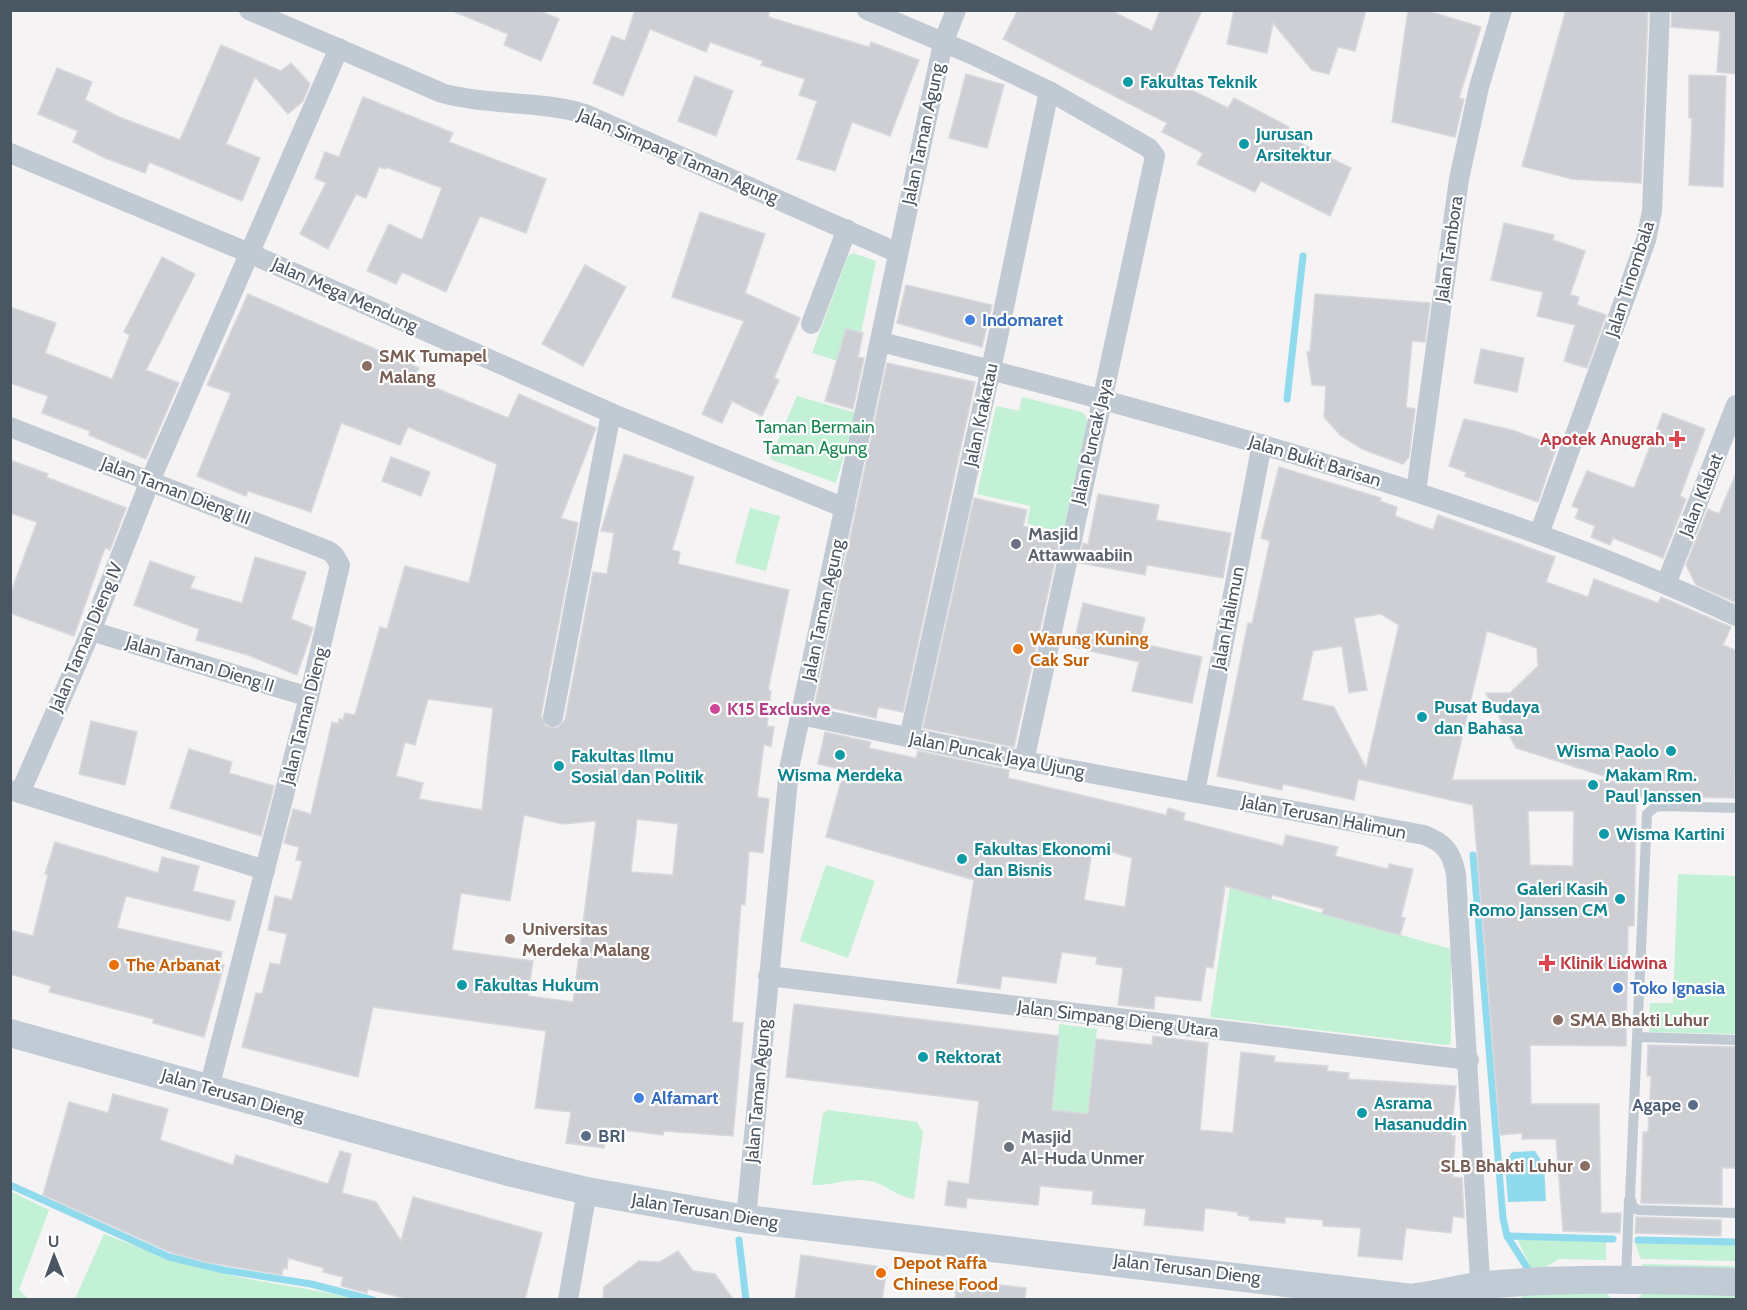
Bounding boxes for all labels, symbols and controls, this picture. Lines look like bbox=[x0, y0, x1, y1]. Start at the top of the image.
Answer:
street label: Jalan Taman Agung bbox=[897, 60, 949, 208]
place label: Fakultas Teknik bbox=[1140, 71, 1258, 93]
marker: Fakultas Teknik bbox=[1121, 75, 1135, 89]
street label: Jalan Simpang Taman Agung bbox=[573, 103, 783, 209]
place label: Jurusan Arsitektur bbox=[1255, 123, 1331, 166]
marker: Jurusan Arsitektur bbox=[1237, 137, 1251, 151]
street label: Jalan Tambora bbox=[1431, 194, 1467, 305]
street label: Jalan Tinombala bbox=[1601, 218, 1659, 341]
street label: Jalan Mega Mendung bbox=[268, 253, 422, 337]
place label: Indomaret bbox=[982, 309, 1063, 331]
marker: Indomaret bbox=[963, 313, 977, 327]
place label: SMK Tumapel Malang bbox=[379, 345, 487, 388]
marker: SMK Tumapel Malang bbox=[360, 359, 374, 373]
street label: Jalan Krakatau bbox=[959, 361, 1003, 470]
street label: Jalan Puncak Jaya bbox=[1067, 375, 1117, 507]
park label: Taman Bermain Taman Agung bbox=[755, 416, 875, 459]
place label: Apotek Anugrah bbox=[1540, 428, 1665, 450]
street label: Jalan Bukit Barisan bbox=[1245, 430, 1384, 492]
marker: Apotek Anugrah bbox=[1670, 432, 1684, 446]
street label: Jalan Klabat bbox=[1674, 450, 1728, 541]
street label: Jalan Taman Dieng III bbox=[97, 452, 254, 530]
place label: Masjid Attawwaabiin bbox=[1028, 523, 1133, 566]
street label: Jalan Taman Agung bbox=[797, 536, 849, 684]
marker: Masjid Attawwaabiin bbox=[1009, 537, 1023, 551]
street label: Jalan Taman Dieng IV bbox=[44, 559, 127, 716]
street label: Jalan Halimun bbox=[1207, 565, 1249, 672]
place label: Warung Kuning Cak Sur bbox=[1030, 628, 1148, 671]
street label: Jalan Taman Dieng II bbox=[122, 631, 277, 697]
marker: Warung Kuning Cak Sur bbox=[1011, 642, 1025, 656]
street label: Jalan Taman Dieng bbox=[276, 644, 332, 788]
place label: Pusat Budaya dan Bahasa bbox=[1434, 696, 1540, 739]
place label: K15 Exclusive bbox=[727, 698, 830, 720]
marker: K15 Exclusive bbox=[708, 702, 722, 716]
marker: Pusat Budaya dan Bahasa bbox=[1415, 710, 1429, 724]
street label: Jalan Puncak Jaya Ujung bbox=[907, 727, 1088, 783]
place label: Wisma Paolo bbox=[1557, 740, 1659, 762]
marker: Wisma Paolo bbox=[1664, 744, 1678, 758]
place label: Fakultas Ilmu Sosial dan Politik bbox=[571, 745, 704, 788]
marker: Wisma Merdeka bbox=[833, 748, 847, 762]
marker: Fakultas Ilmu Sosial dan Politik bbox=[552, 759, 566, 773]
place label: Wisma Merdeka bbox=[778, 764, 902, 786]
place label: Makam Rm. Paul Janssen bbox=[1605, 764, 1701, 807]
marker: Makam Rm. Paul Janssen bbox=[1586, 778, 1600, 792]
street label: Jalan Terusan Halimun bbox=[1239, 790, 1408, 844]
place label: Wisma Kartini bbox=[1616, 823, 1725, 845]
marker: Wisma Kartini bbox=[1597, 827, 1611, 841]
place label: Fakultas Ekonomi dan Bisnis bbox=[974, 838, 1111, 881]
marker: Fakultas Ekonomi dan Bisnis bbox=[955, 852, 969, 866]
place label: Galeri Kasih Romo Janssen CM bbox=[1469, 878, 1608, 921]
marker: Galeri Kasih Romo Janssen CM bbox=[1613, 892, 1627, 906]
place label: Universitas Merdeka Malang bbox=[522, 918, 650, 961]
marker: Universitas Merdeka Malang bbox=[503, 932, 517, 946]
place label: Klinik Lidwina bbox=[1560, 952, 1667, 974]
place label: The Arbanat bbox=[126, 954, 221, 976]
marker: Klinik Lidwina bbox=[1538, 954, 1556, 972]
marker: The Arbanat bbox=[107, 958, 121, 972]
place label: Fakultas Hukum bbox=[474, 974, 599, 996]
place label: Toko Ignasia bbox=[1630, 977, 1725, 999]
marker: Fakultas Hukum bbox=[455, 978, 469, 992]
marker: Toko Ignasia bbox=[1611, 981, 1625, 995]
street label: Jalan Simpang Dieng Utara bbox=[1015, 996, 1220, 1042]
place label: SMA Bhakti Luhur bbox=[1570, 1009, 1709, 1031]
marker: SMA Bhakti Luhur bbox=[1551, 1013, 1565, 1027]
street label: Jalan Taman Agung bbox=[741, 1017, 775, 1165]
place label: Rektorat bbox=[935, 1046, 1001, 1068]
marker: Rektorat bbox=[916, 1050, 930, 1064]
street label: Jalan Terusan Dieng bbox=[158, 1064, 308, 1126]
place label: Alfamart bbox=[651, 1087, 719, 1109]
marker: Alfamart bbox=[632, 1091, 646, 1105]
place label: Asrama Hasanuddin bbox=[1374, 1092, 1467, 1135]
place label: Agape bbox=[1632, 1094, 1681, 1116]
marker: Agape bbox=[1686, 1098, 1700, 1112]
marker: Asrama Hasanuddin bbox=[1355, 1106, 1369, 1120]
place label: BRI bbox=[598, 1125, 626, 1147]
place label: Masjid Al-Huda Unmer bbox=[1021, 1126, 1144, 1169]
marker: BRI bbox=[579, 1129, 593, 1143]
marker: Masjid Al-Huda Unmer bbox=[1002, 1140, 1016, 1154]
place label: SLB Bhakti Luhur bbox=[1440, 1155, 1573, 1177]
marker: SLB Bhakti Luhur bbox=[1578, 1159, 1592, 1173]
street label: Jalan Terusan Dieng bbox=[629, 1188, 781, 1234]
north arrow bbox=[24, 1226, 84, 1286]
text: U bbox=[48, 1232, 60, 1251]
street label: Jalan Terusan Dieng bbox=[1111, 1249, 1263, 1289]
place label: Depot Raffa Chinese Food bbox=[893, 1252, 998, 1295]
marker: Depot Raffa Chinese Food bbox=[874, 1266, 888, 1280]

